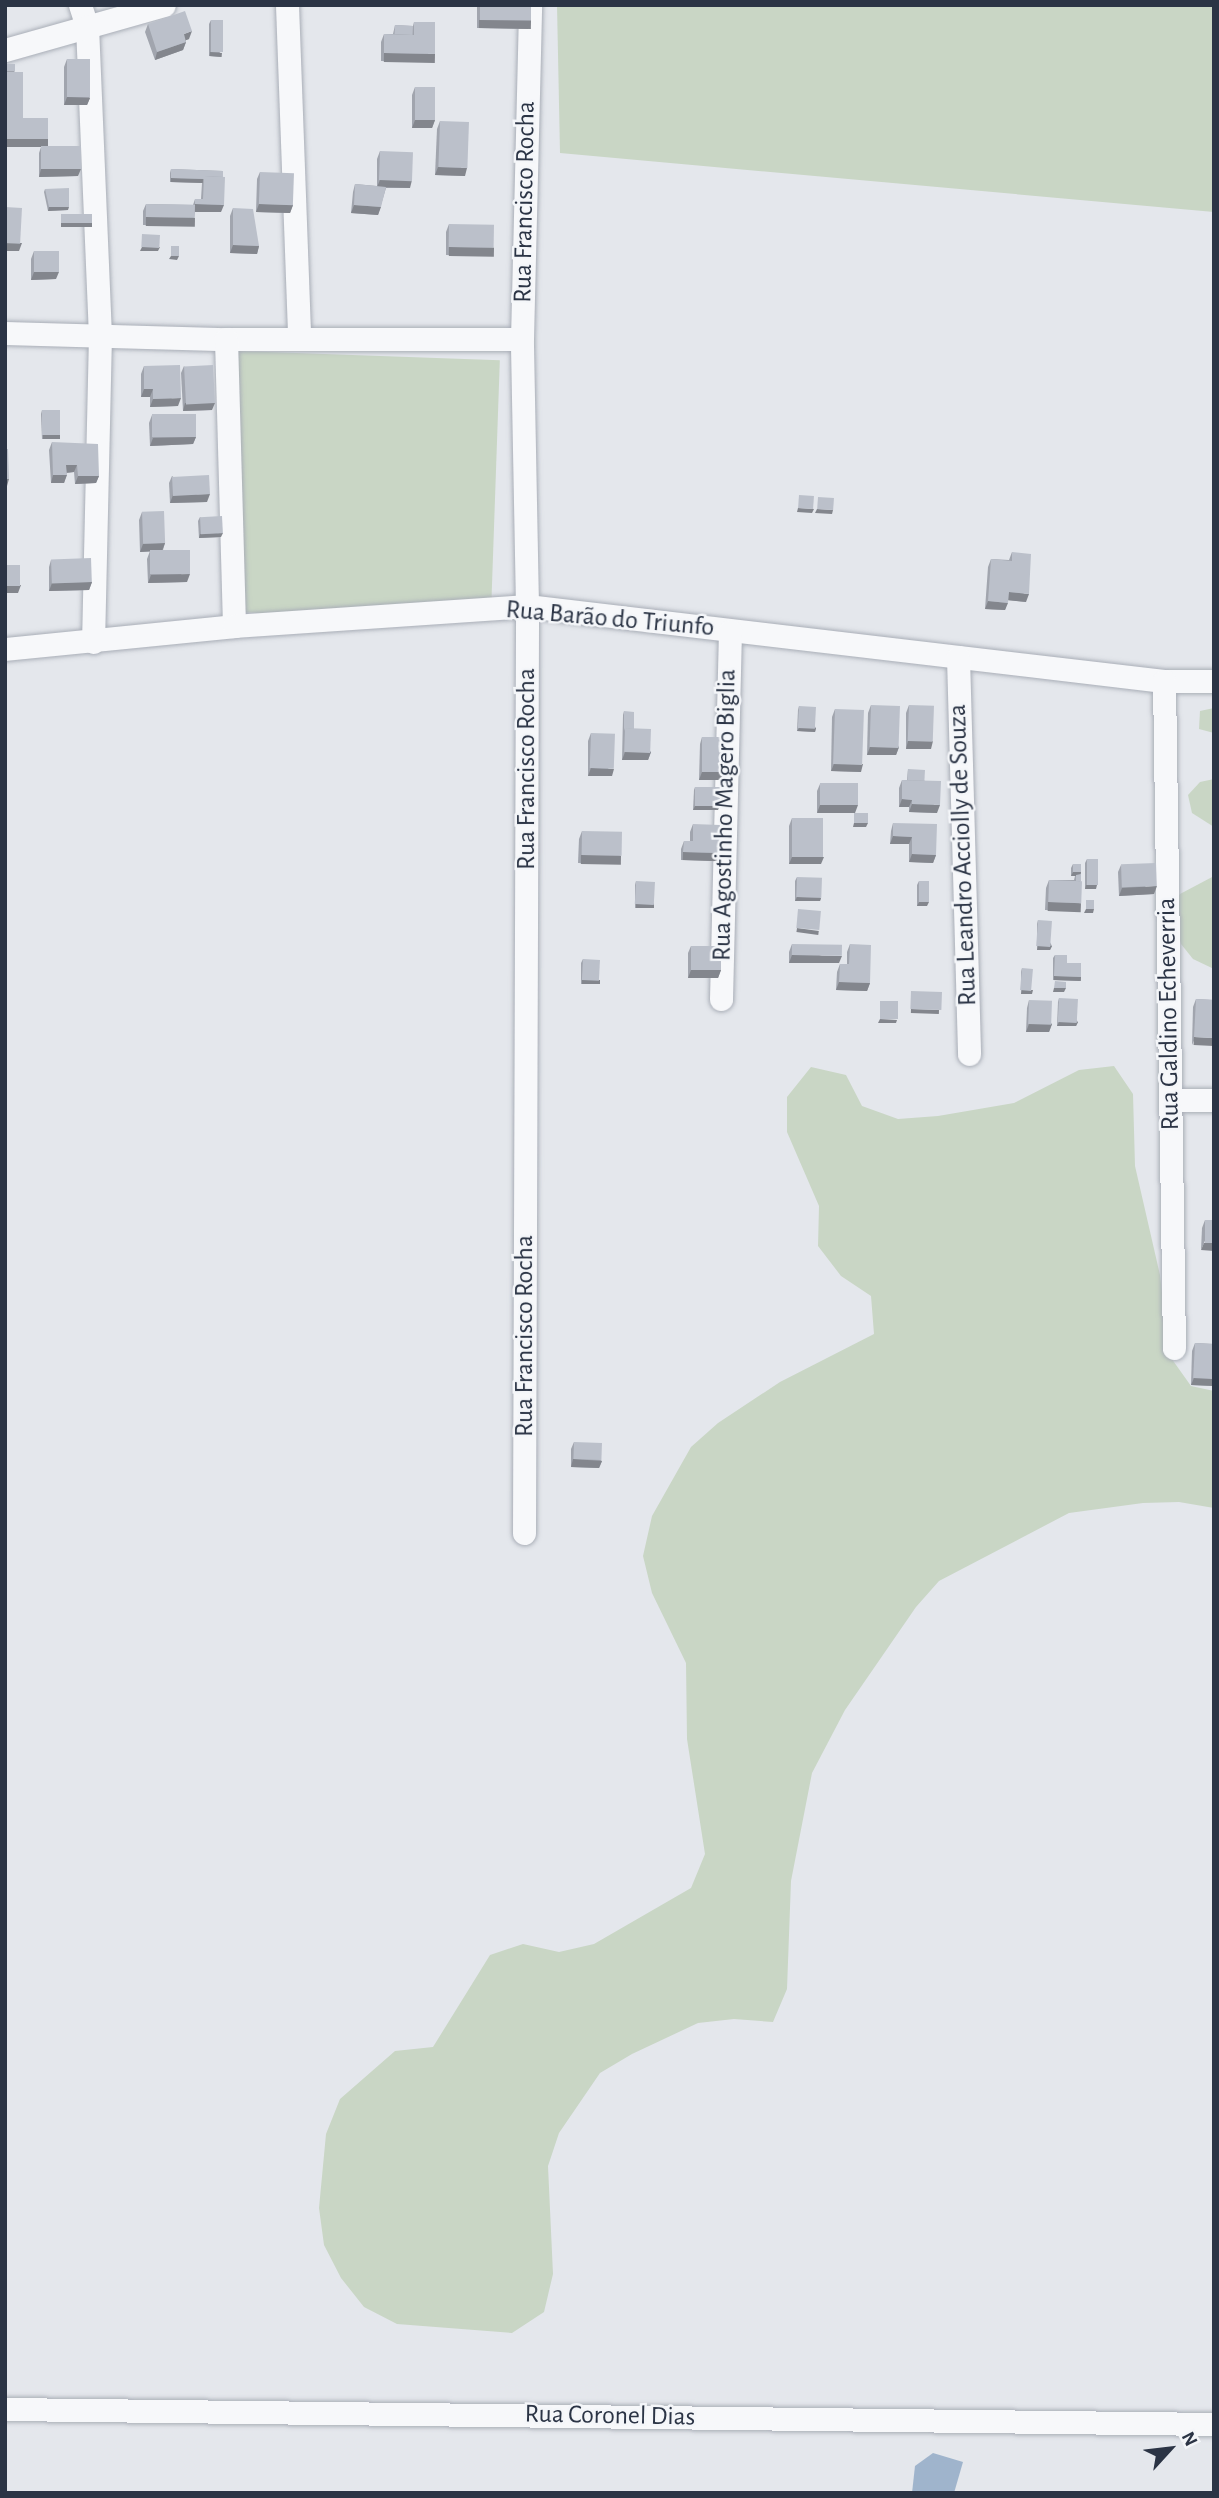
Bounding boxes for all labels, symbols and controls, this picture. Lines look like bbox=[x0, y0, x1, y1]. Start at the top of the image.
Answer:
street label: Rua Francisco Rocha bbox=[508, 101, 542, 303]
street label: Rua Barão do Triunfo bbox=[505, 594, 715, 644]
street label: Rua Francisco Rocha bbox=[511, 668, 543, 870]
street label: Rua Agostinho Magero Biglia bbox=[707, 669, 743, 961]
street label: Rua Leandro Acciolly de Souza bbox=[942, 704, 984, 1006]
street label: Rua Galdino Echeverria bbox=[1151, 897, 1187, 1131]
street label: Rua Francisco Rocha bbox=[509, 1235, 541, 1437]
street label: Rua Coronel Dias bbox=[524, 2399, 696, 2433]
north arrow bbox=[1135, 2414, 1205, 2484]
text: N bbox=[1178, 2429, 1201, 2449]

